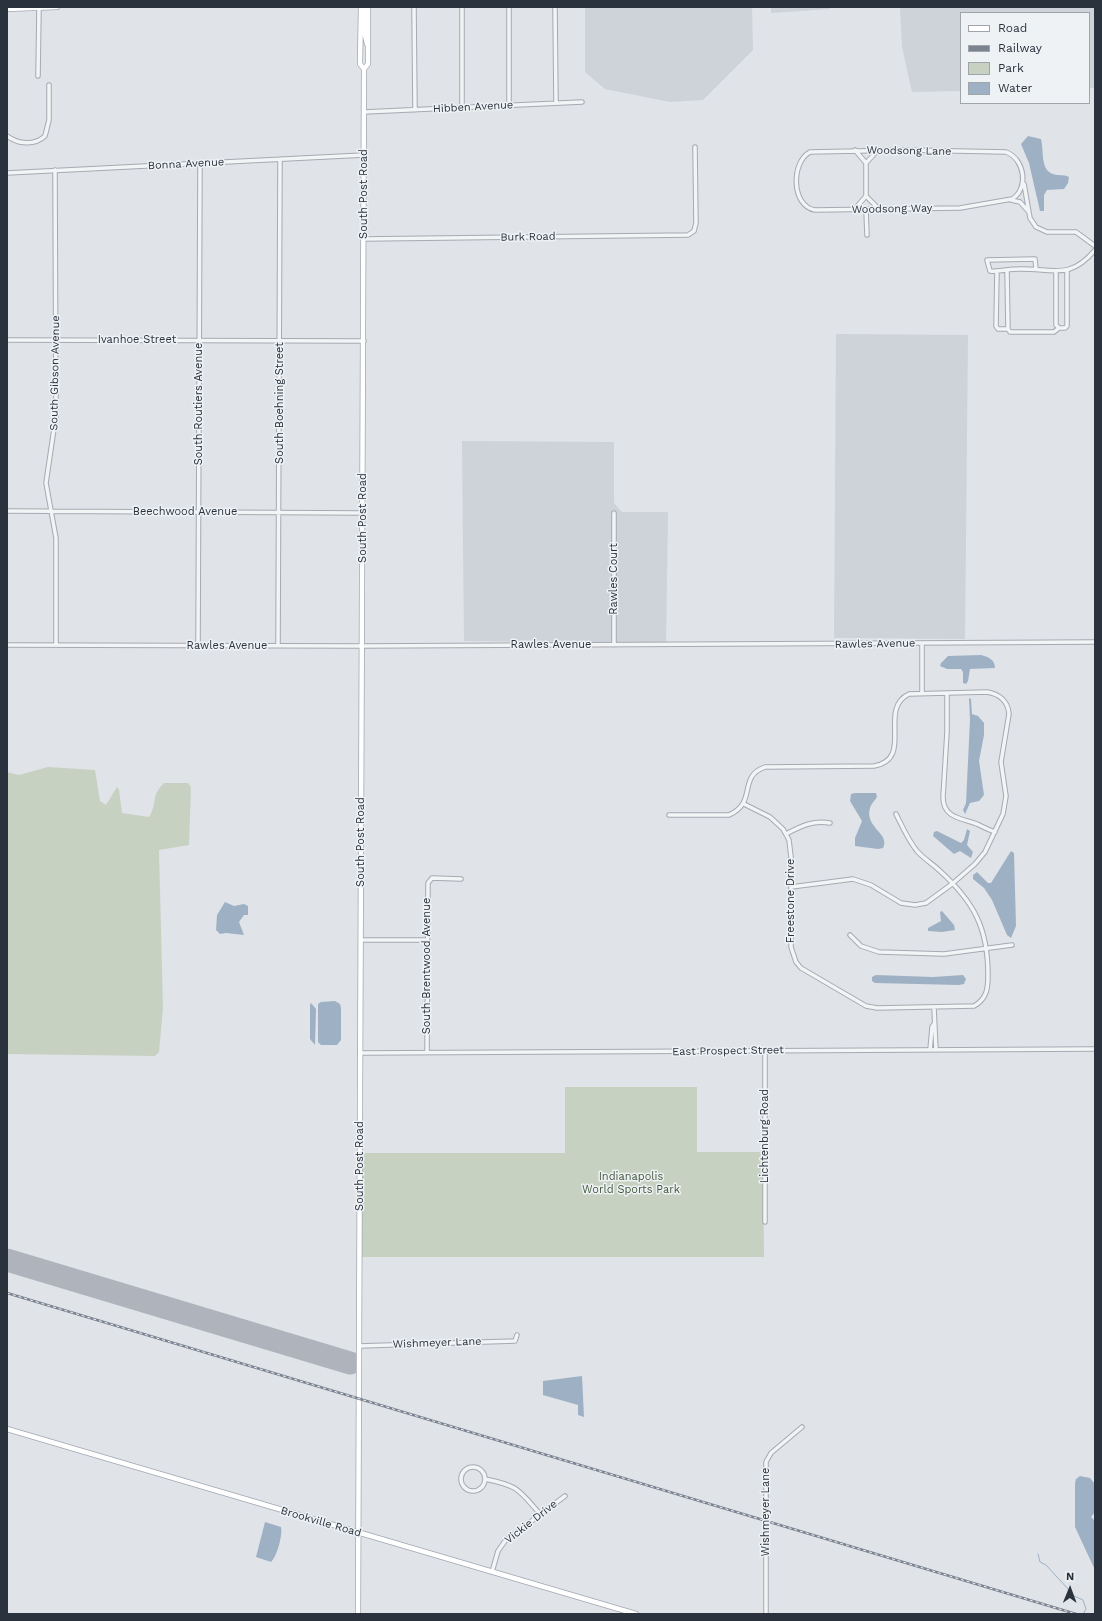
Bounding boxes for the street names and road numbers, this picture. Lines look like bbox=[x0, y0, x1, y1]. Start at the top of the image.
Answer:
street label: Hibben Avenue bbox=[432, 98, 514, 116]
street label: Woodsong Lane bbox=[866, 144, 952, 158]
street label: South Post Road bbox=[357, 149, 371, 239]
street label: Bonna Avenue bbox=[148, 155, 224, 173]
street label: Woodsong Way bbox=[851, 202, 933, 216]
street label: Burk Road bbox=[500, 230, 556, 244]
street label: South Gibson Avenue bbox=[47, 315, 63, 431]
street label: Ivanhoe Street bbox=[98, 333, 176, 347]
street label: South Boehning Street bbox=[273, 342, 287, 464]
street label: South Routiers Avenue bbox=[192, 343, 206, 465]
street label: South Post Road bbox=[356, 473, 370, 563]
street label: Beechwood Avenue bbox=[133, 505, 237, 519]
street label: Rawles Court bbox=[607, 543, 621, 615]
street label: Rawles Avenue bbox=[834, 637, 916, 651]
street label: Rawles Avenue bbox=[511, 638, 591, 652]
street label: Rawles Avenue bbox=[187, 639, 267, 653]
street label: South Post Road bbox=[354, 797, 368, 887]
street label: Freestone Drive bbox=[784, 859, 798, 943]
street label: South Brentwood Avenue bbox=[420, 898, 434, 1034]
street label: East Prospect Street bbox=[672, 1043, 784, 1059]
street label: Lichtenburg Road bbox=[758, 1089, 772, 1183]
street label: South Post Road bbox=[353, 1121, 367, 1211]
street label: Wishmeyer Lane bbox=[392, 1335, 482, 1351]
street label: Wishmeyer Lane bbox=[759, 1468, 773, 1556]
street label: Vickie Drive bbox=[502, 1497, 560, 1547]
street label: Brookville Road bbox=[279, 1504, 363, 1540]

